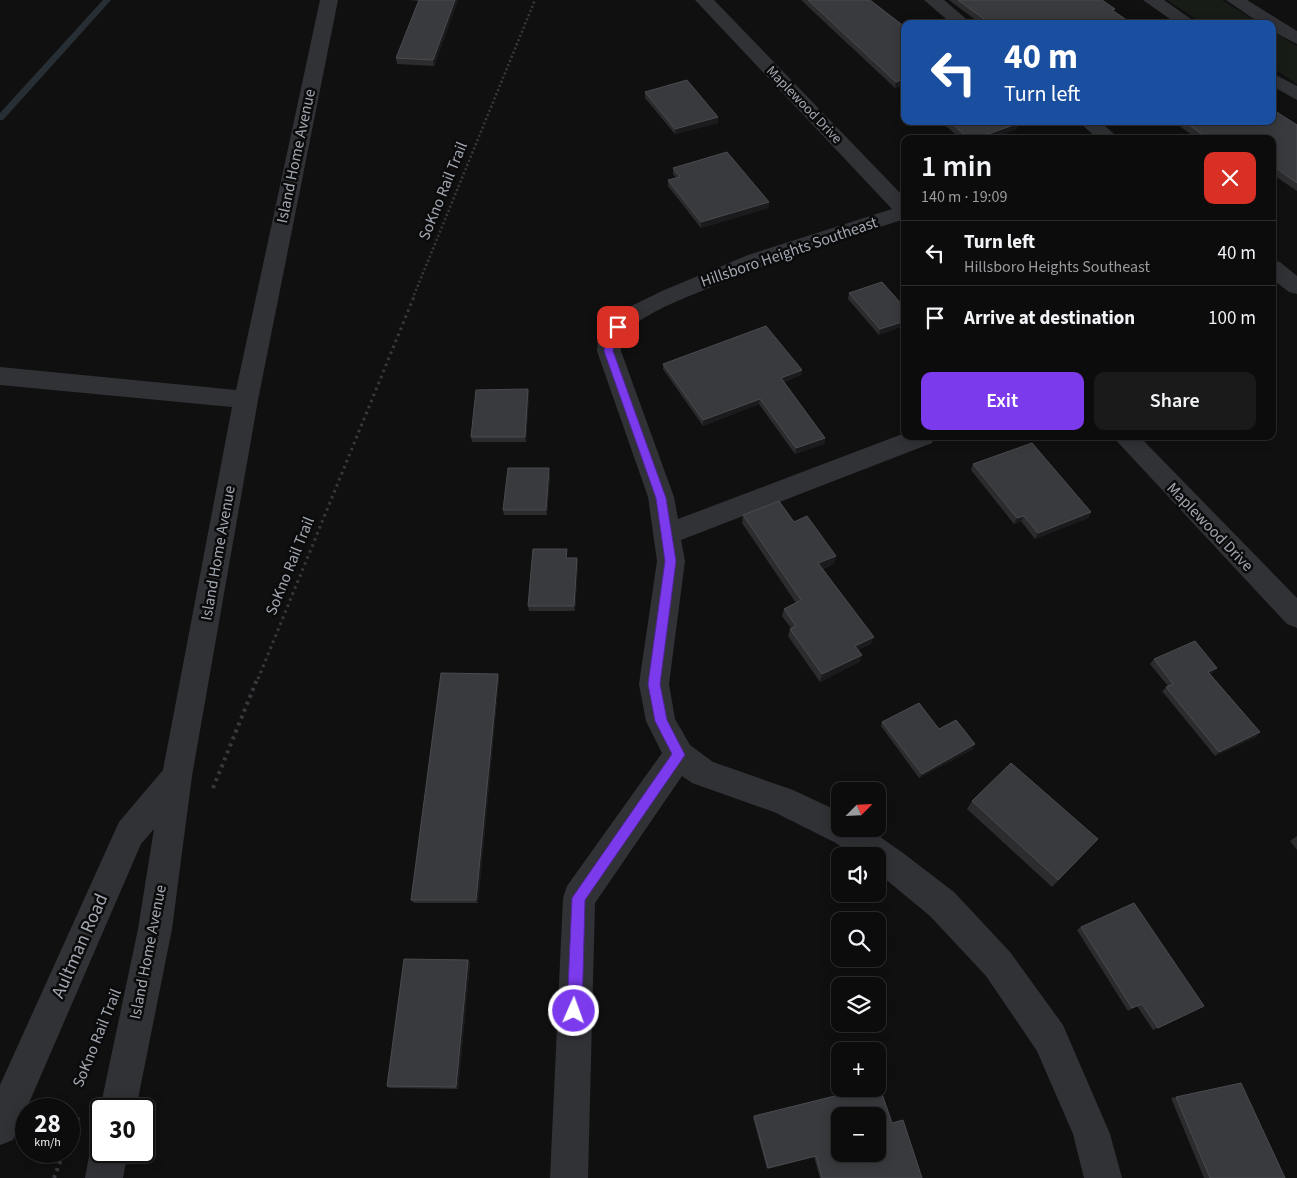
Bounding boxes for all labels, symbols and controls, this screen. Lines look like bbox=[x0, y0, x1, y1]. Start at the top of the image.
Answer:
text: 40 m bbox=[1004, 32, 1078, 82]
icon: left bbox=[921, 40, 986, 105]
street label: Maplewood Drive bbox=[761, 61, 847, 149]
text: Turn left bbox=[1004, 78, 1080, 110]
street label: Island Home Avenue bbox=[271, 87, 321, 225]
street label: SoKno Rail Trail bbox=[413, 138, 473, 244]
text: 1 min bbox=[921, 145, 992, 188]
button: close bbox=[1204, 152, 1256, 204]
text: 140 m · 19:09 bbox=[921, 186, 1008, 208]
street label: Hillsboro Heights Southeast bbox=[698, 211, 881, 293]
text: Turn left bbox=[964, 229, 1035, 256]
icon: left bbox=[921, 239, 949, 267]
text: 40 m bbox=[1218, 240, 1256, 267]
text: Hillsboro Heights Southeast bbox=[964, 256, 1150, 278]
icon: arrive bbox=[921, 304, 949, 332]
text: Arrive at destination bbox=[964, 305, 1135, 332]
text: 100 m bbox=[1208, 305, 1256, 332]
pin bbox=[597, 306, 639, 348]
icon: arrive bbox=[604, 313, 632, 341]
button: Exit bbox=[921, 372, 1084, 430]
button: Share bbox=[1094, 372, 1256, 430]
street label: Maplewood Drive bbox=[1162, 478, 1258, 576]
street label: Island Home Avenue bbox=[195, 484, 241, 622]
street label: SoKno Rail Trail bbox=[260, 513, 320, 619]
north arrow bbox=[831, 782, 886, 838]
map controls bbox=[831, 782, 886, 1162]
button: sound bbox=[831, 847, 886, 902]
street label: Island Home Avenue bbox=[124, 883, 172, 1021]
street label: Aultman Road bbox=[45, 889, 115, 1003]
button: search bbox=[831, 912, 886, 967]
button: layers bbox=[831, 977, 886, 1032]
position arrow bbox=[547, 984, 599, 1036]
street label: SoKno Rail Trail bbox=[67, 985, 127, 1091]
button: + bbox=[831, 1042, 886, 1097]
speed limit sign: 30 bbox=[90, 1098, 155, 1163]
text: 28 bbox=[34, 1106, 61, 1142]
button: − bbox=[831, 1107, 886, 1162]
text: km/h bbox=[34, 1134, 61, 1151]

